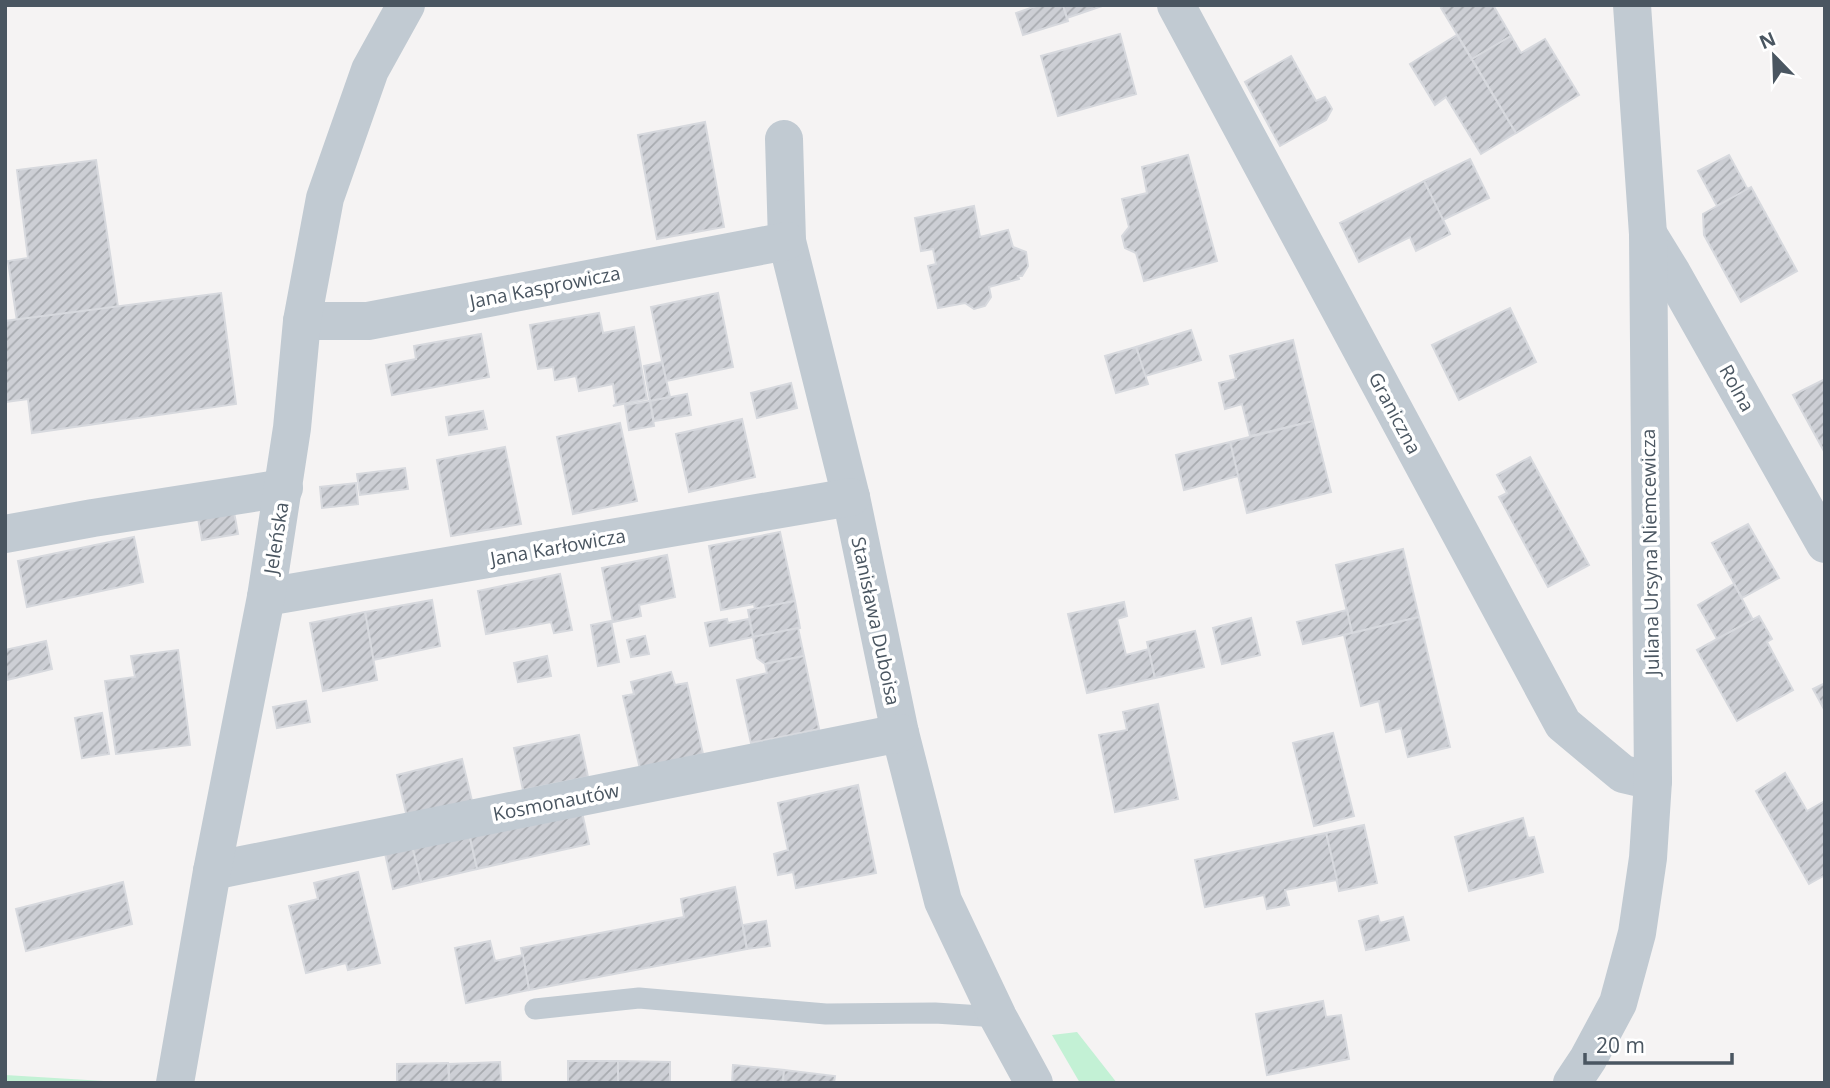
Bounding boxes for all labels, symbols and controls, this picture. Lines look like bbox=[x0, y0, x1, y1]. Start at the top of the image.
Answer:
north arrow bbox=[1739, 21, 1809, 91]
text: N bbox=[1755, 25, 1780, 55]
street label: Jana Kasprowicza bbox=[465, 260, 623, 315]
street label: Rolna bbox=[1713, 360, 1761, 416]
street label: Graniczna bbox=[1363, 368, 1427, 458]
street label: Juliana Ursyna Niemcewicza bbox=[1635, 428, 1665, 678]
street label: Jeleńska bbox=[257, 500, 295, 578]
street label: Jana Karłowicza bbox=[486, 522, 628, 572]
street label: Stanisława Duboisa bbox=[845, 534, 907, 708]
street label: Kosmonautów bbox=[491, 777, 622, 827]
scale bar bbox=[1585, 1021, 1732, 1066]
text: 20 m bbox=[1596, 1031, 1645, 1059]

